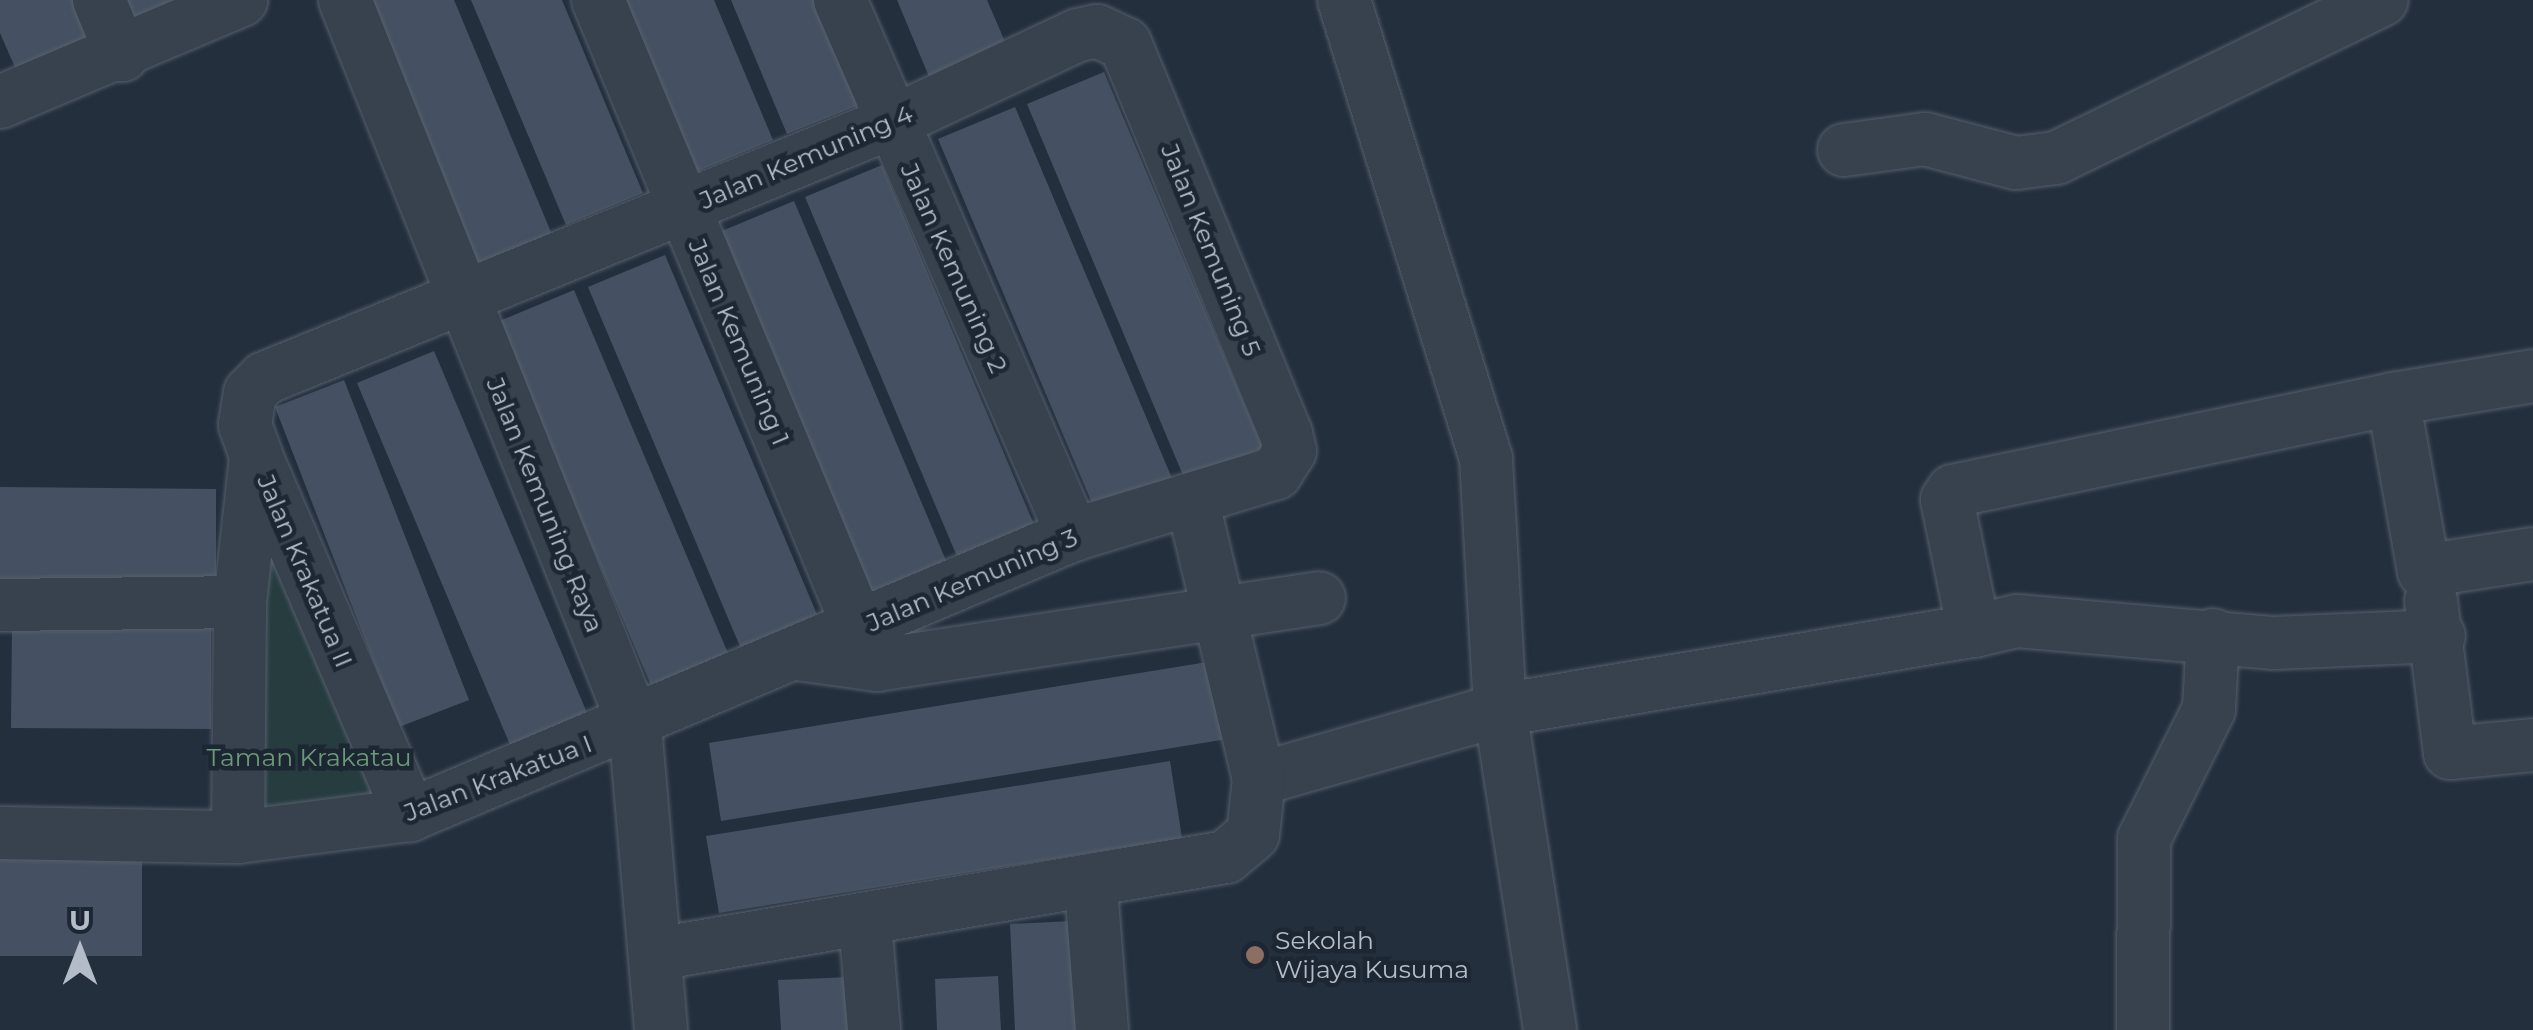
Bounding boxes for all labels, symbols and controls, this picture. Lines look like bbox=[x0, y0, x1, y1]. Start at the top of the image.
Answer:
street label: Jalan Kemuning 4 bbox=[695, 99, 917, 215]
street label: Jalan Kemuning 5 bbox=[1155, 140, 1267, 360]
street label: Jalan Kemuning 2 bbox=[894, 159, 1014, 377]
street label: Jalan Kemuning 1 bbox=[682, 234, 796, 450]
street label: Jalan Kemuning Raya bbox=[480, 373, 610, 637]
street label: Jalan Krakatua II bbox=[251, 470, 359, 672]
street label: Jalan Kemuning 3 bbox=[862, 522, 1082, 638]
street label: Jalan Krakatua I bbox=[400, 728, 596, 828]
park label: Taman Krakatau bbox=[206, 742, 412, 772]
north arrow bbox=[30, 900, 130, 1000]
text: U bbox=[69, 903, 91, 937]
place label: Sekolah Wijaya Kusuma bbox=[1275, 926, 1469, 985]
marker: Sekolah Wijaya Kusuma bbox=[1244, 944, 1266, 966]

